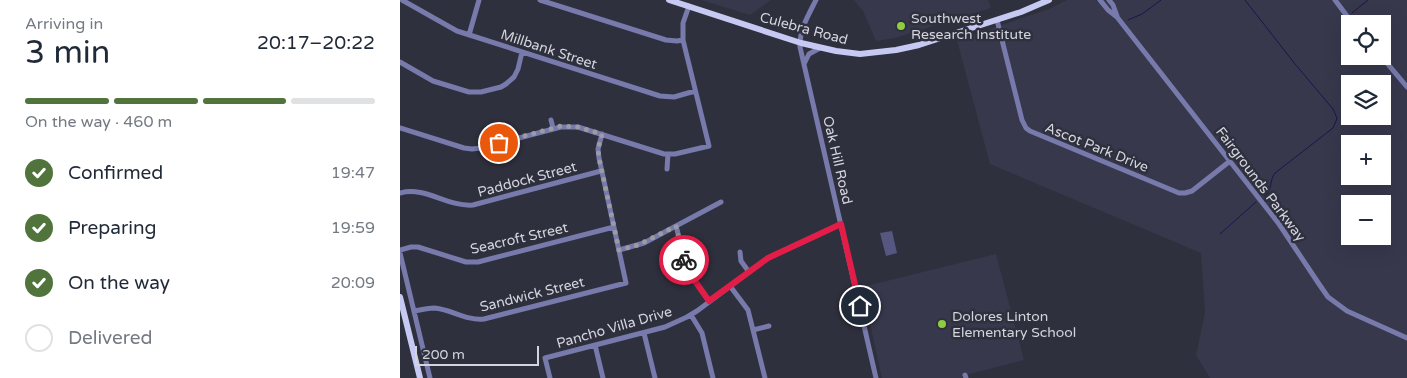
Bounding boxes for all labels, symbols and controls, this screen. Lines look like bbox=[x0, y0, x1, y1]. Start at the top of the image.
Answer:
street label: Culebra Road bbox=[758, 9, 850, 48]
place label: Southwest Research Institute bbox=[911, 10, 1031, 43]
text: Arriving in bbox=[25, 14, 103, 34]
map controls bbox=[1341, 15, 1391, 245]
button: locate bbox=[1341, 15, 1391, 65]
marker: Southwest Research Institute bbox=[895, 20, 907, 32]
street label: Millbank Street bbox=[498, 26, 600, 73]
text: 20:17–20:22 bbox=[257, 32, 375, 54]
text: 3 min bbox=[25, 34, 110, 72]
button: layers bbox=[1341, 75, 1391, 125]
text: On the way · 460 m bbox=[25, 112, 172, 132]
street label: Oak Hill Road bbox=[819, 114, 856, 206]
street label: Ascot Park Drive bbox=[1043, 119, 1151, 176]
pin bbox=[478, 122, 520, 164]
street label: Fairgrounds Parkway bbox=[1212, 124, 1309, 245]
icon: bag bbox=[485, 129, 513, 157]
button: + bbox=[1341, 135, 1391, 185]
street label: Paddock Street bbox=[476, 158, 579, 201]
icon: check bbox=[25, 159, 53, 187]
text: Confirmed bbox=[68, 162, 163, 184]
text: 19:47 bbox=[331, 163, 375, 183]
button: − bbox=[1341, 195, 1391, 245]
icon: check bbox=[25, 214, 53, 242]
text: Preparing bbox=[68, 217, 157, 239]
text: 19:59 bbox=[331, 218, 375, 238]
street label: Seacroft Street bbox=[469, 219, 570, 258]
courier bbox=[659, 235, 709, 285]
icon: bike bbox=[670, 246, 698, 274]
icon: check bbox=[25, 269, 53, 297]
text: On the way bbox=[68, 272, 170, 294]
text: 20:09 bbox=[331, 273, 375, 293]
street label: Sandwick Street bbox=[478, 273, 587, 316]
pin bbox=[839, 285, 881, 327]
icon: home bbox=[846, 292, 874, 320]
street label: Pancho Villa Drive bbox=[554, 303, 674, 352]
place label: Dolores Linton Elementary School bbox=[952, 308, 1076, 341]
marker: Dolores Linton Elementary School bbox=[936, 318, 948, 330]
text: Delivered bbox=[68, 327, 153, 349]
scale bar bbox=[415, 343, 539, 366]
text: 200 m bbox=[422, 346, 465, 363]

